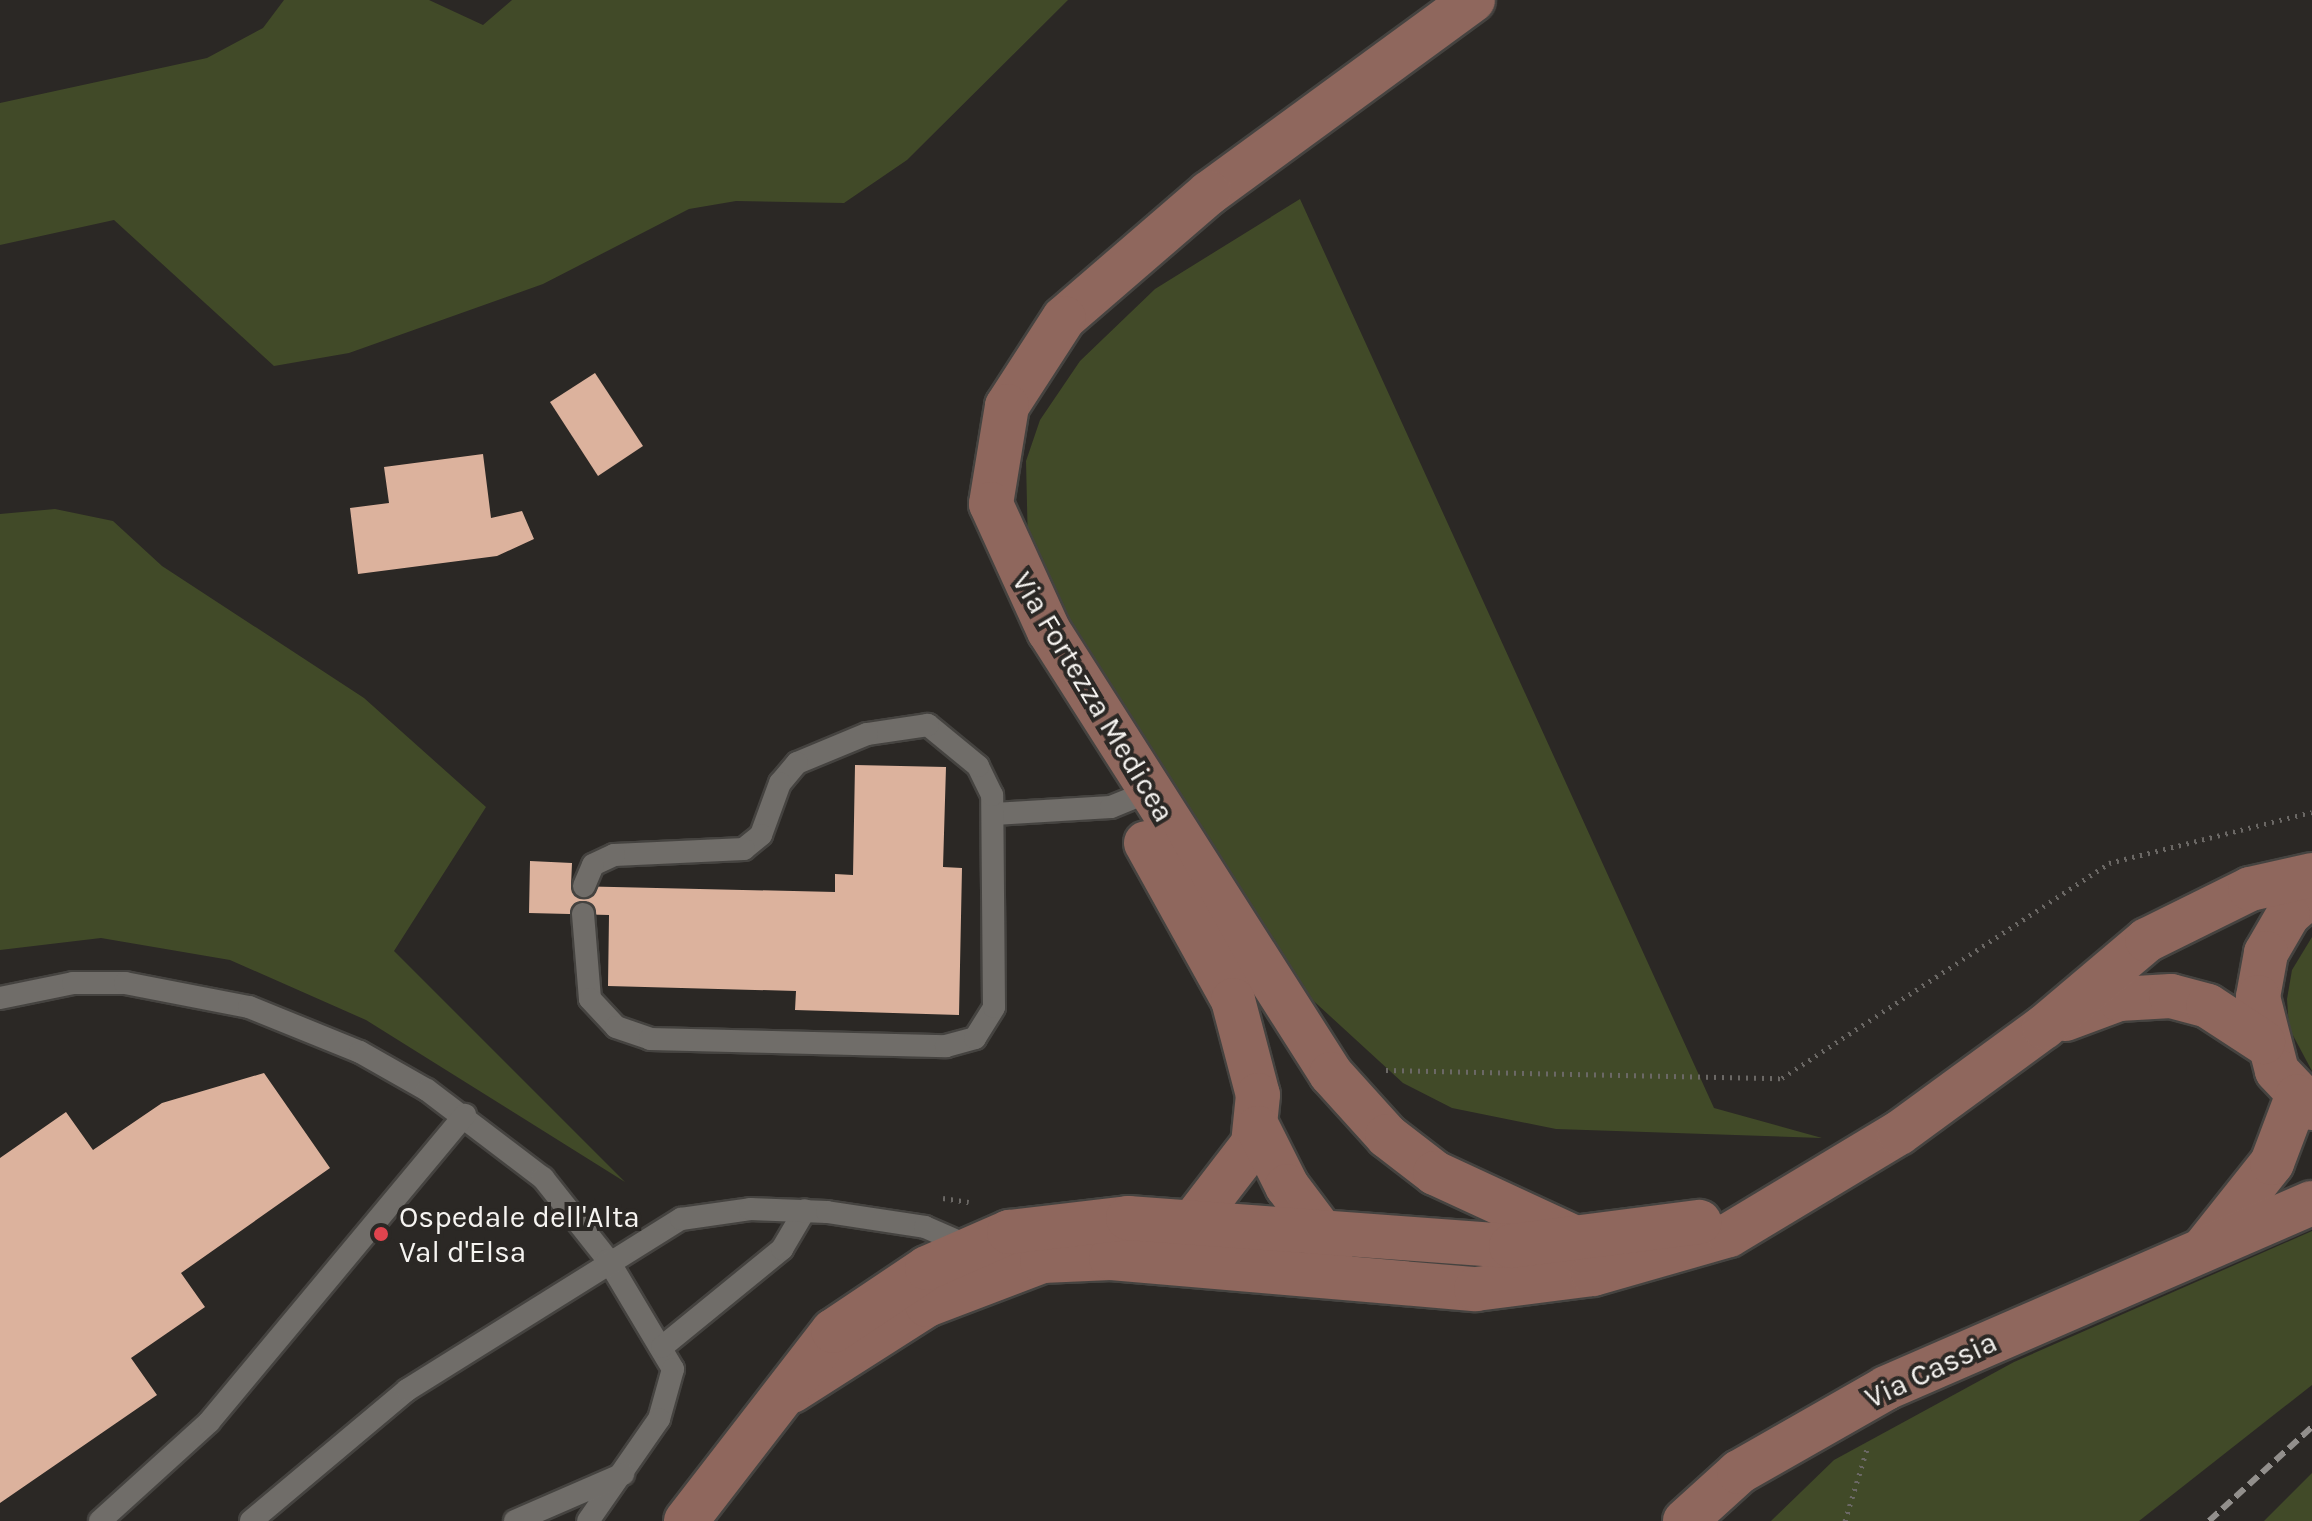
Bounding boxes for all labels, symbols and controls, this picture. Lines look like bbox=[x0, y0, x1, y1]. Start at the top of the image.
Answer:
street label: Via Fortezza Medicea bbox=[1004, 565, 1182, 829]
place label: Ospedale dell'Alta Val d'Elsa bbox=[399, 1199, 640, 1270]
marker: Ospedale dell'Alta Val d'Elsa bbox=[370, 1223, 392, 1245]
street label: Via Cassia bbox=[1859, 1324, 2003, 1416]

